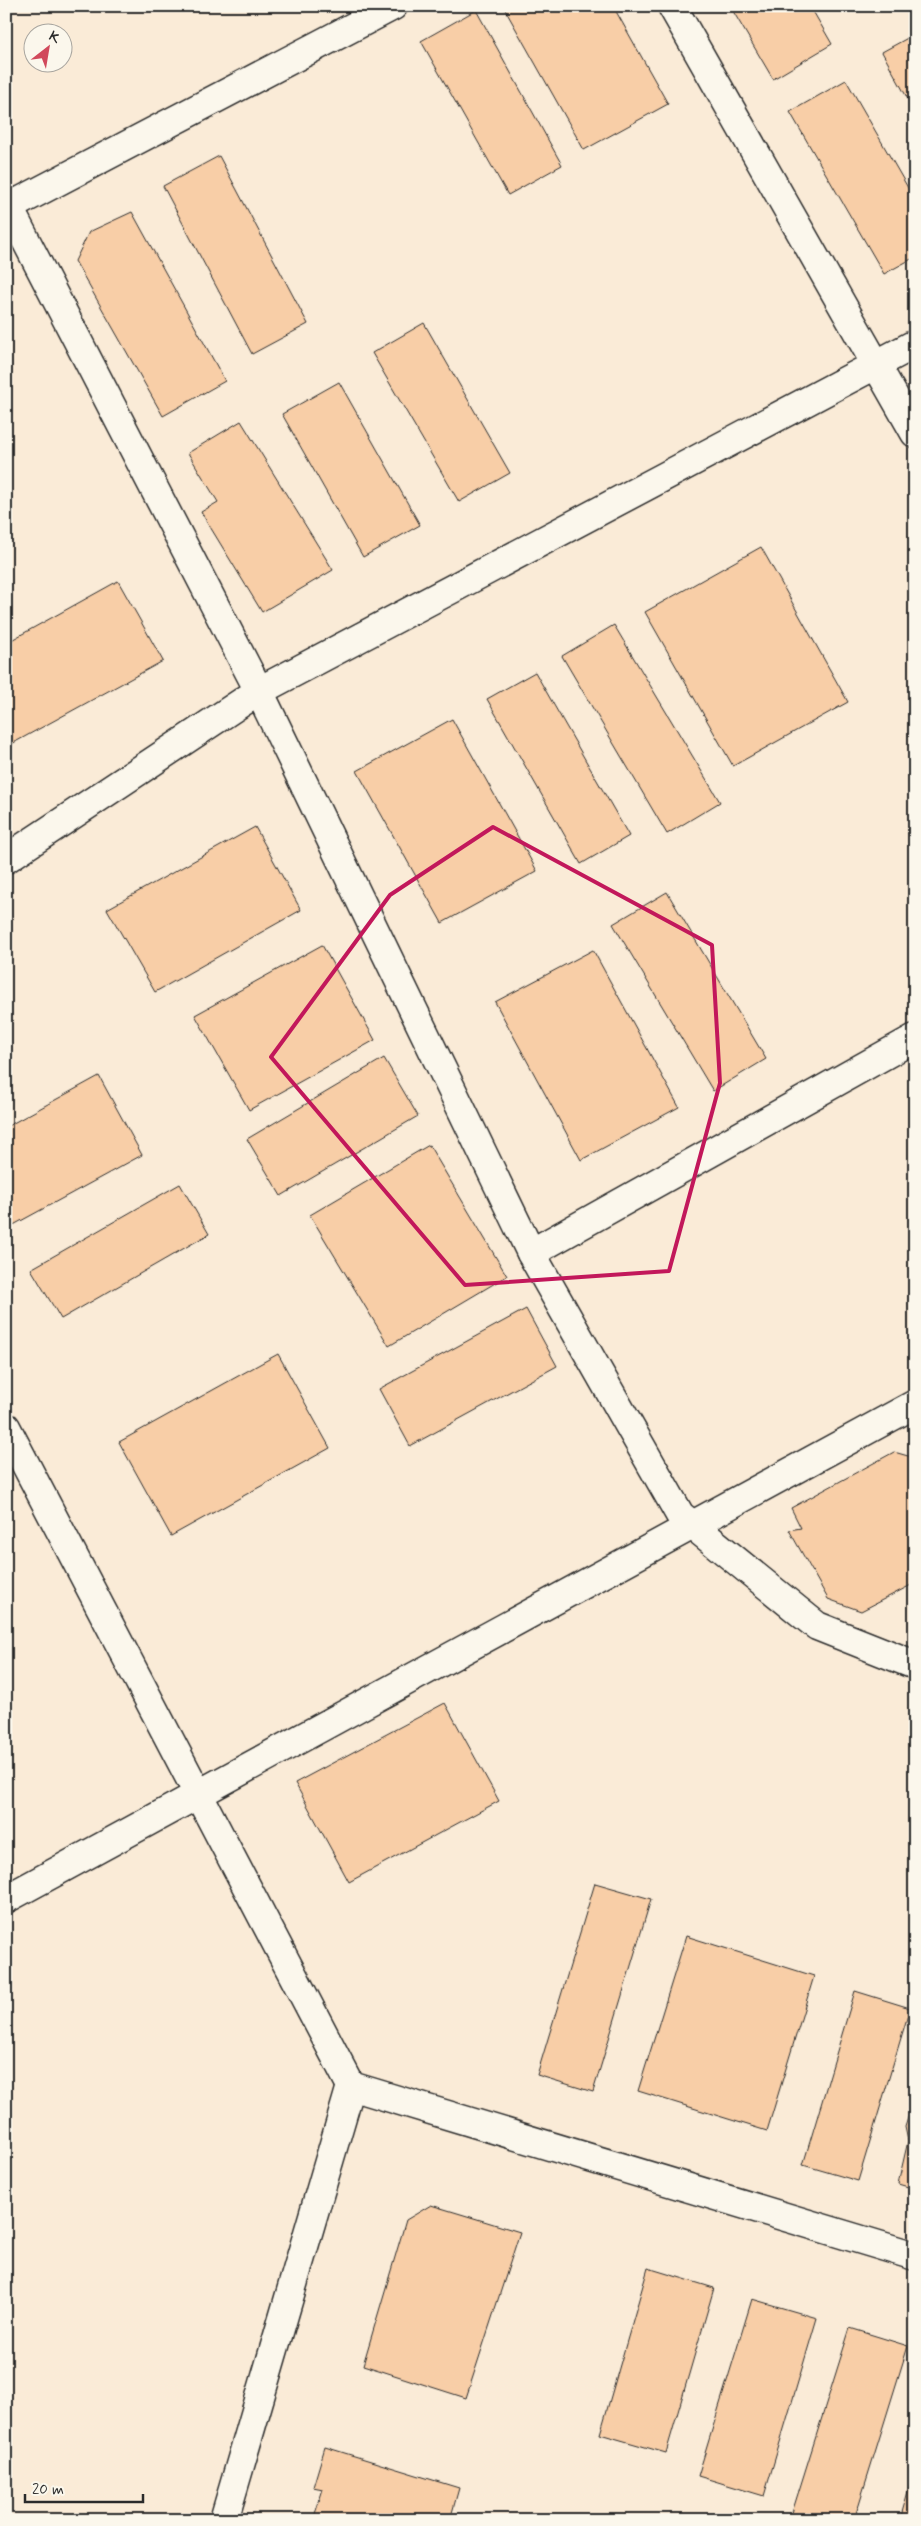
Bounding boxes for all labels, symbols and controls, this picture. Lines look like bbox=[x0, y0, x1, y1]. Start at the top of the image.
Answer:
north arrow bbox=[22, 22, 72, 72]
text: K bbox=[45, 27, 64, 49]
scale bar bbox=[25, 2471, 142, 2503]
text: 20 m bbox=[32, 2480, 64, 2500]

